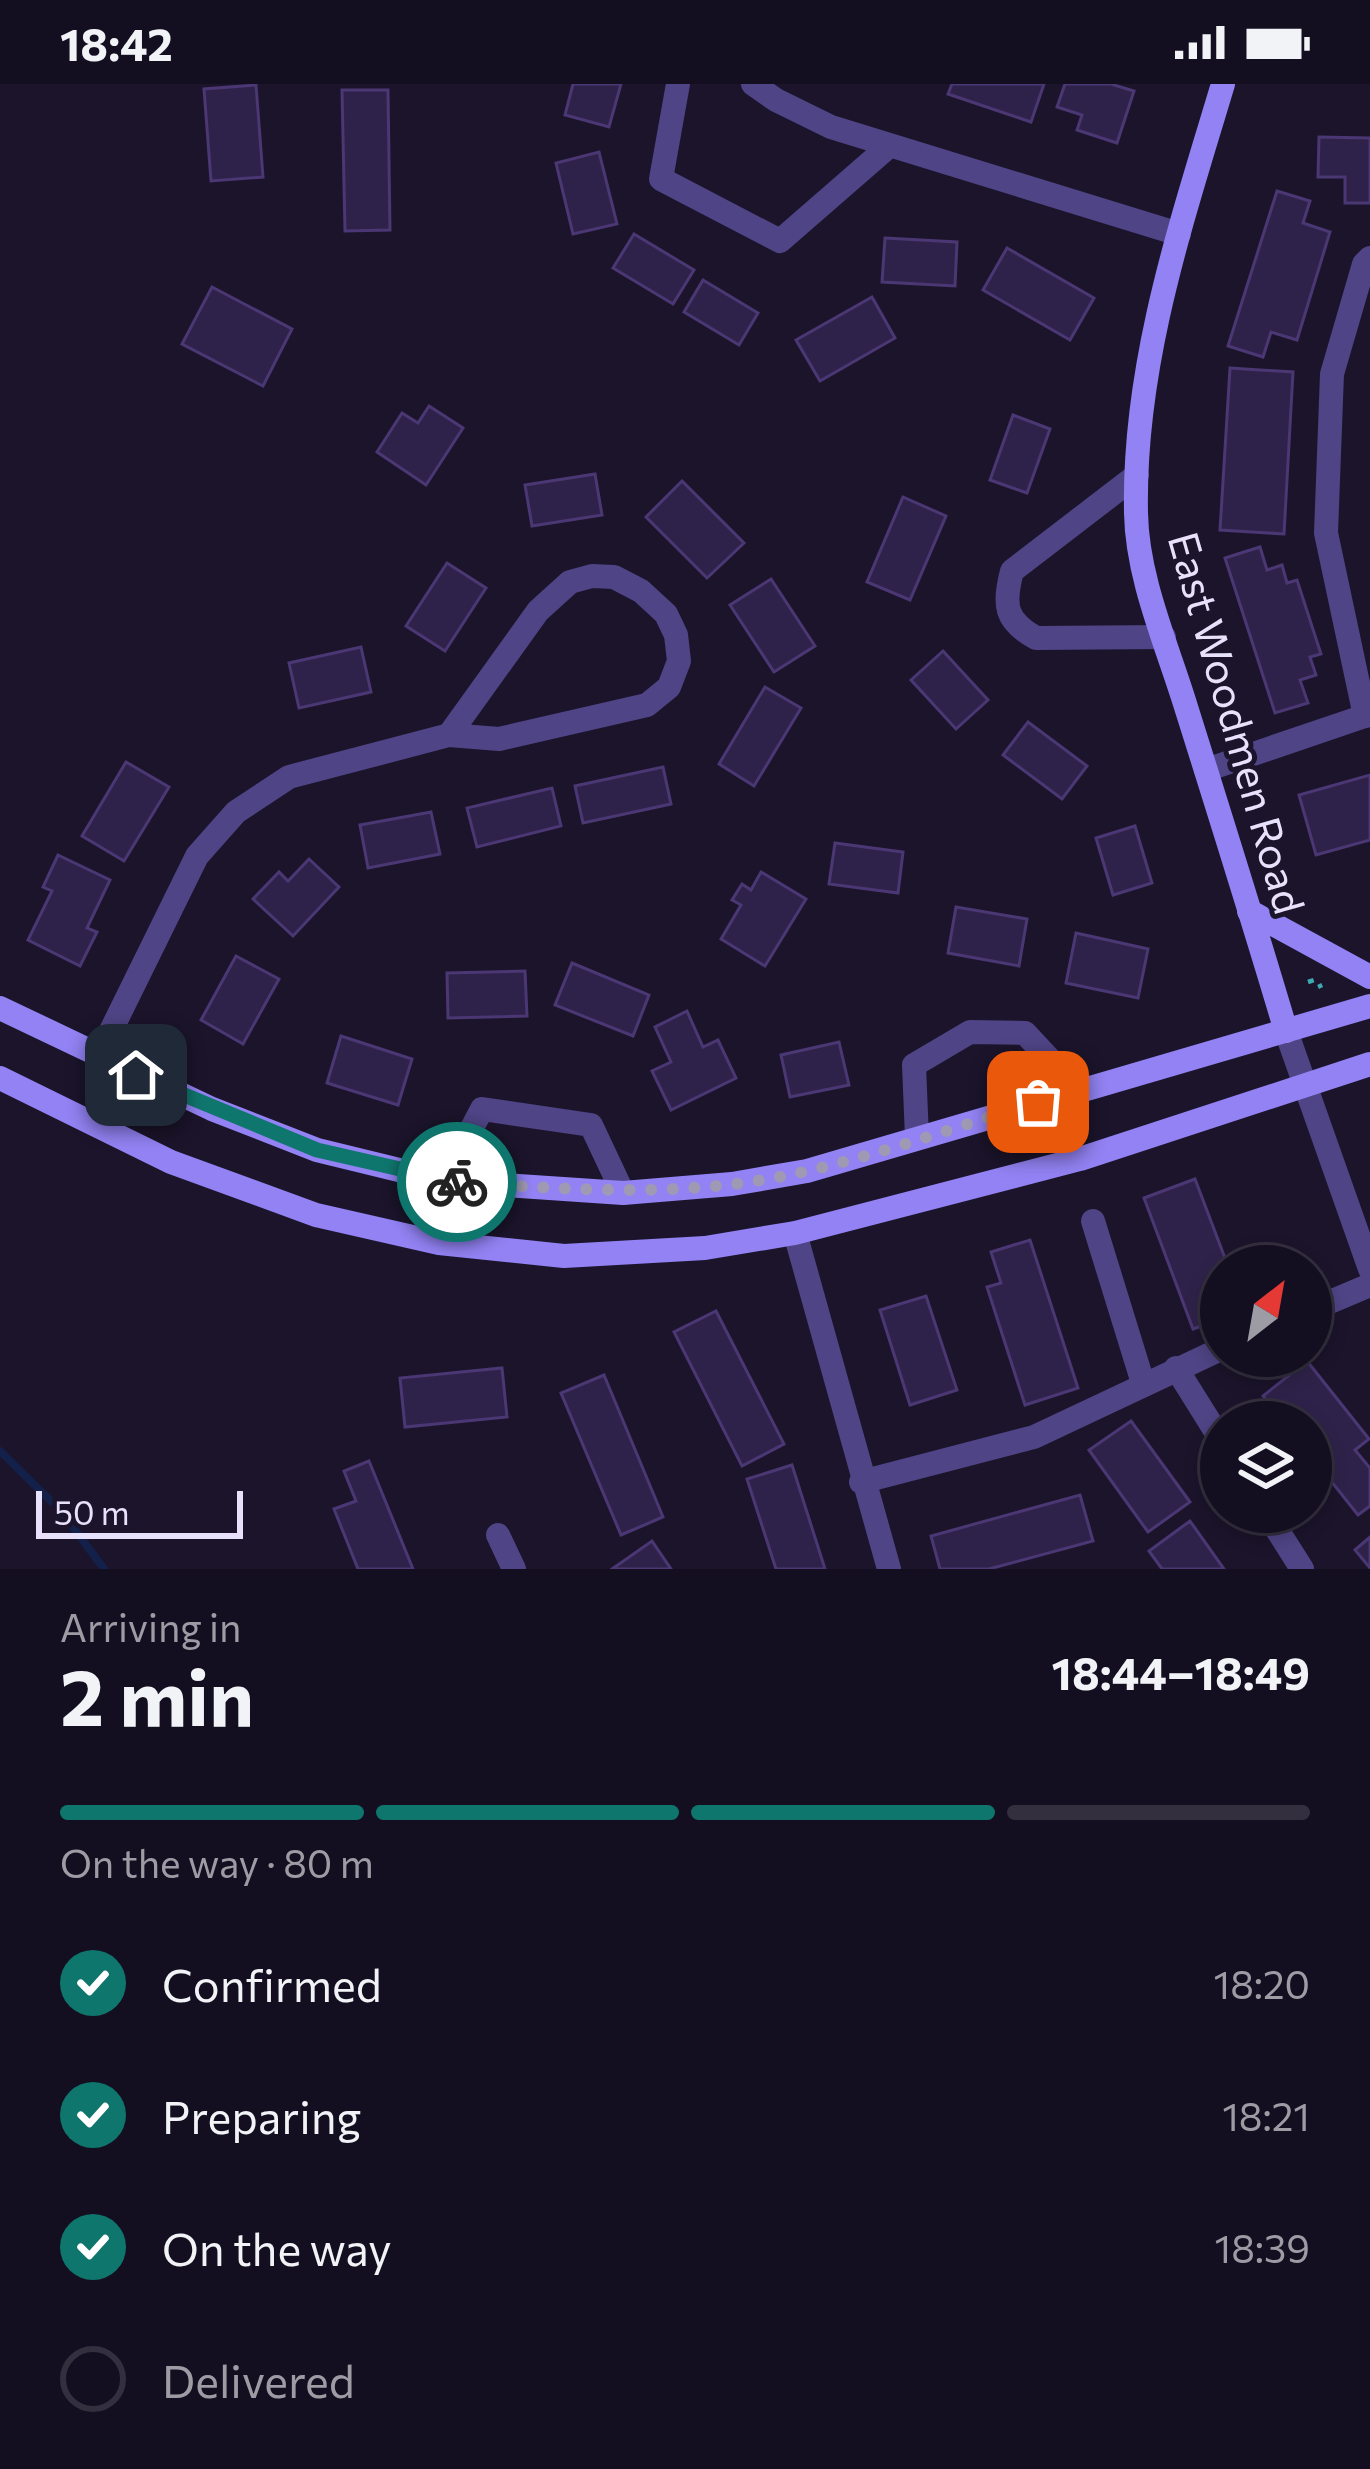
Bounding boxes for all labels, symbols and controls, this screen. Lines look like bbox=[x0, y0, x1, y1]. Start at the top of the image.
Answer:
text: 18:42 bbox=[60, 15, 173, 70]
street label: East Woodmen Road bbox=[1159, 526, 1317, 919]
pin bbox=[85, 1024, 187, 1126]
icon: home bbox=[103, 1042, 169, 1108]
pin bbox=[987, 1051, 1089, 1153]
icon: bag bbox=[1005, 1069, 1071, 1135]
courier bbox=[397, 1122, 517, 1242]
icon: bike bbox=[424, 1149, 490, 1215]
north arrow bbox=[1200, 1245, 1332, 1377]
map controls bbox=[1200, 1245, 1332, 1533]
button: layers bbox=[1200, 1401, 1332, 1533]
scale bar bbox=[36, 1485, 243, 1538]
text: 50 m bbox=[54, 1491, 130, 1532]
text: Arriving in bbox=[60, 1602, 241, 1650]
text: 18:44–18:49 bbox=[1052, 1644, 1310, 1699]
text: 2 min bbox=[60, 1647, 254, 1742]
text: On the way · 80 m bbox=[60, 1838, 374, 1886]
icon: check bbox=[60, 1950, 126, 2016]
text: Confirmed bbox=[162, 1956, 382, 2011]
text: 18:20 bbox=[1213, 1959, 1310, 2007]
icon: check bbox=[60, 2082, 126, 2148]
text: Preparing bbox=[162, 2088, 361, 2143]
text: 18:21 bbox=[1222, 2091, 1310, 2139]
icon: check bbox=[60, 2214, 126, 2280]
text: On the way bbox=[162, 2220, 392, 2275]
text: 18:39 bbox=[1215, 2223, 1310, 2271]
text: Delivered bbox=[162, 2352, 355, 2407]

